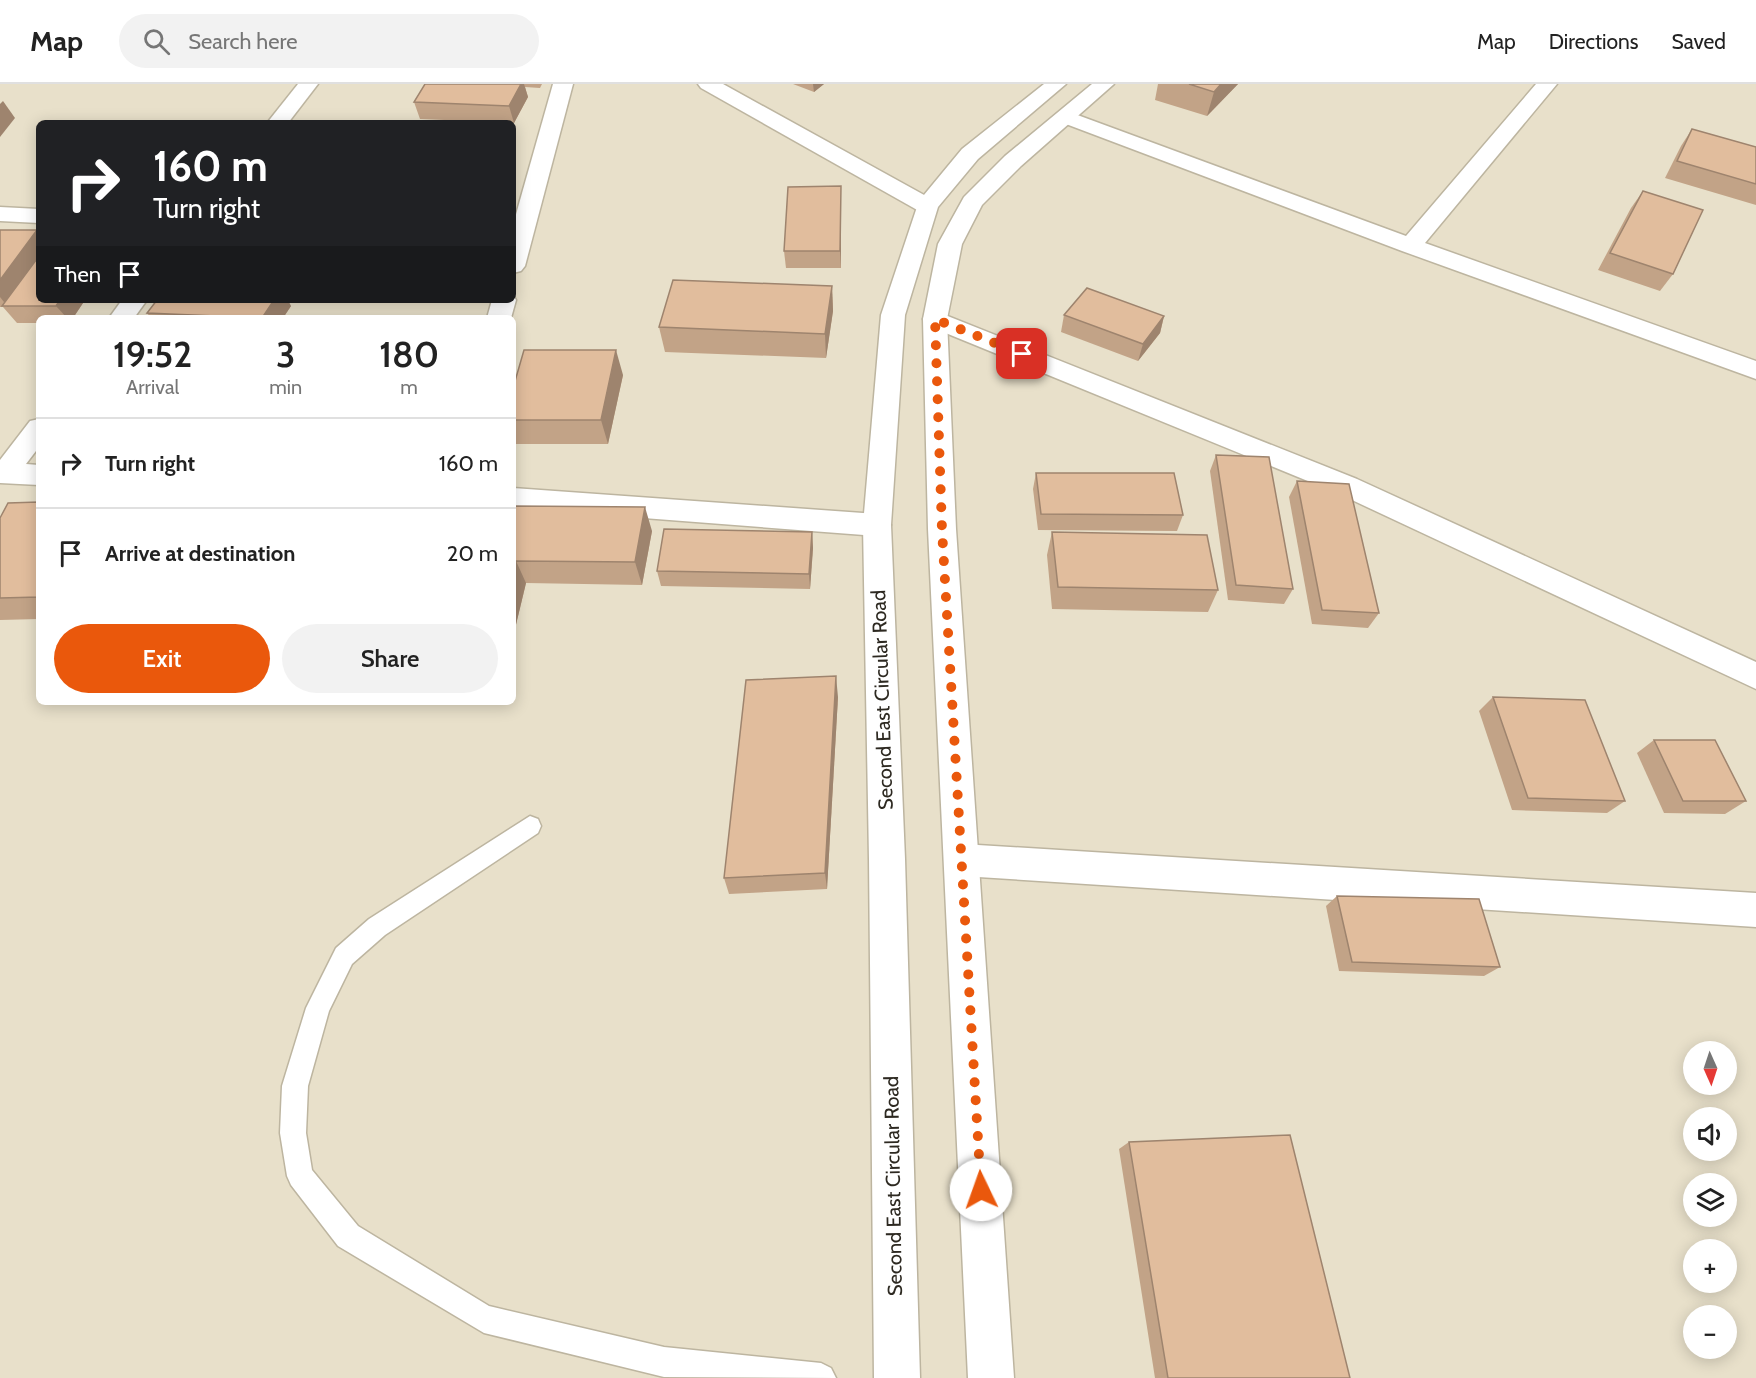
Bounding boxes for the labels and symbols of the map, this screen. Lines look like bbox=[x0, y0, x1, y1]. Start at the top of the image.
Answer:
pin bbox=[996, 328, 1047, 379]
street label: Second East Circular Road bbox=[866, 590, 898, 810]
north arrow bbox=[1683, 1041, 1737, 1095]
street label: Second East Circular Road bbox=[879, 1076, 907, 1296]
position arrow bbox=[949, 1158, 1013, 1222]

